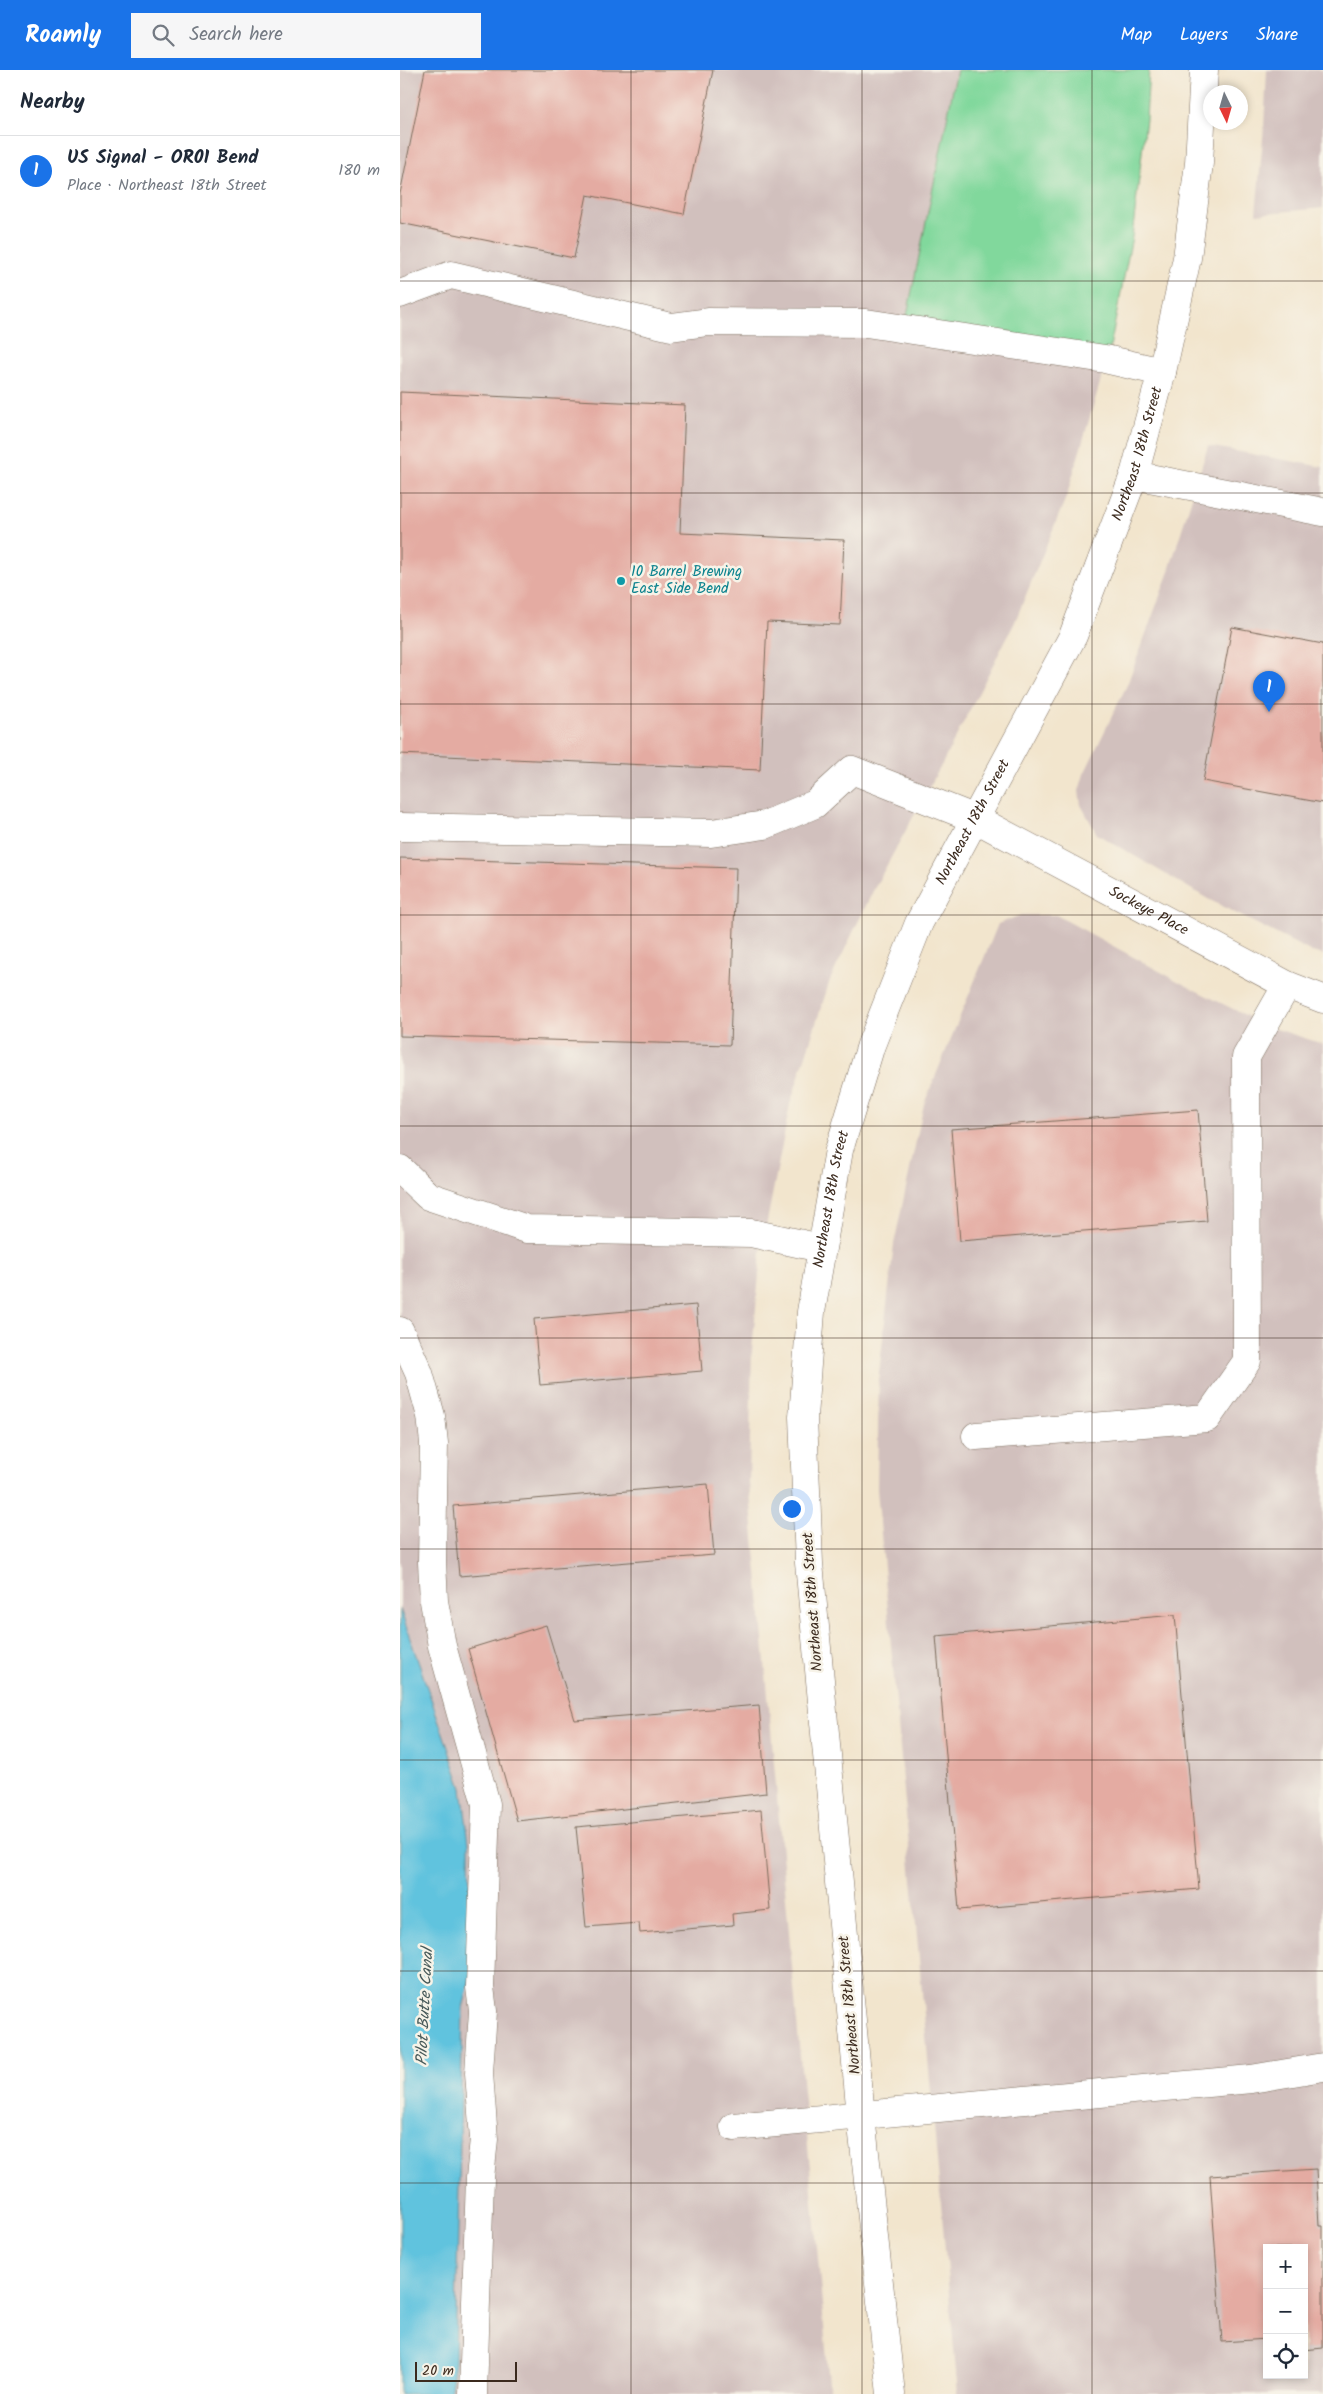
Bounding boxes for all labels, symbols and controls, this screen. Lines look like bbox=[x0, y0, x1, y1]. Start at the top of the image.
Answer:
search box bbox=[131, 13, 481, 58]
text: Roamly bbox=[25, 16, 101, 55]
text: Search here bbox=[189, 20, 283, 50]
icon: search bbox=[149, 21, 177, 49]
text: Map bbox=[1121, 21, 1152, 50]
text: Layers bbox=[1180, 21, 1228, 50]
text: Share bbox=[1256, 21, 1298, 50]
north arrow bbox=[1203, 85, 1248, 130]
text: Nearby bbox=[20, 86, 85, 119]
text: US Signal - OR01 Bend bbox=[67, 143, 259, 173]
text: 1 bbox=[34, 158, 38, 183]
text: 180 m bbox=[338, 158, 380, 183]
text: Place · Northeast 18th Street bbox=[67, 173, 267, 198]
street label: Northeast 18th Street bbox=[1106, 384, 1170, 525]
place label: 10 Barrel Brewing East Side Bend bbox=[631, 560, 742, 601]
marker: 10 Barrel Brewing East Side Bend bbox=[615, 575, 627, 587]
pin: 1 bbox=[1253, 671, 1285, 712]
street label: Northeast 18th Street bbox=[929, 755, 1017, 889]
street label: Sockeye Place bbox=[1104, 880, 1193, 942]
street label: Northeast 18th Street bbox=[807, 1127, 856, 1270]
your location bbox=[779, 1496, 805, 1522]
street label: Northeast 18th Street bbox=[796, 1531, 830, 1672]
street label: Northeast 18th Street bbox=[832, 1934, 868, 2075]
water label: Pilot Butte Canal bbox=[409, 1945, 441, 2066]
map controls bbox=[1263, 2244, 1308, 2379]
button: + bbox=[1263, 2244, 1308, 2289]
button: − bbox=[1263, 2289, 1308, 2334]
button: locate bbox=[1263, 2334, 1308, 2379]
scale bar bbox=[415, 2359, 518, 2382]
text: 20 m bbox=[422, 2360, 454, 2382]

